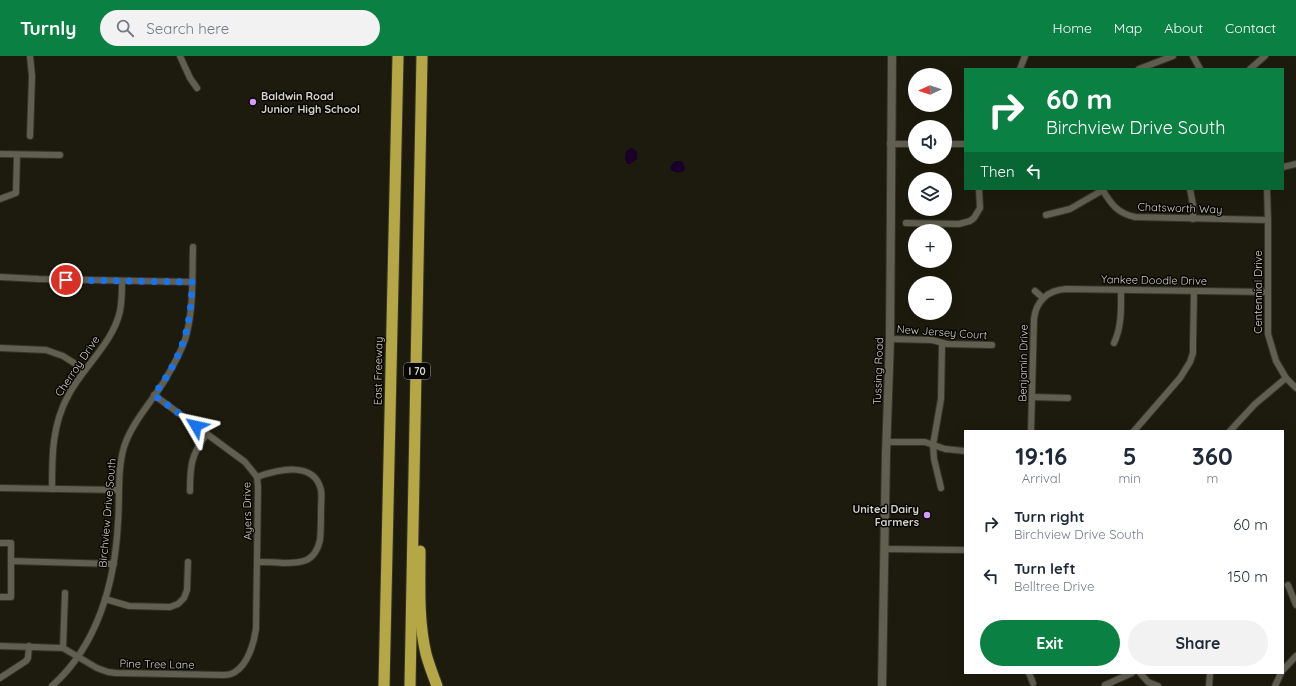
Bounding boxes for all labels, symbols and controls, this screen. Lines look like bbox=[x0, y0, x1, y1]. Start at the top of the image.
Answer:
search box bbox=[100, 10, 380, 46]
text: Turnly bbox=[20, 16, 76, 40]
icon: search bbox=[114, 17, 136, 39]
text: Search here bbox=[146, 19, 229, 38]
text: Home bbox=[1053, 19, 1092, 37]
text: Map bbox=[1114, 19, 1142, 37]
text: About bbox=[1164, 19, 1203, 37]
text: Contact bbox=[1225, 19, 1276, 37]
north arrow bbox=[908, 68, 952, 112]
map controls bbox=[908, 68, 952, 320]
text: 60 m bbox=[1046, 81, 1112, 116]
icon: right bbox=[980, 84, 1032, 136]
place label: Baldwin Road Junior High School bbox=[261, 89, 360, 116]
marker: Baldwin Road Junior High School bbox=[248, 97, 258, 107]
text: Birchview Drive South bbox=[1046, 116, 1225, 139]
button: sound bbox=[908, 120, 952, 164]
icon: left bbox=[1023, 160, 1045, 182]
text: Then bbox=[980, 162, 1015, 181]
button: layers bbox=[908, 172, 952, 216]
street label: Chatsworth Way bbox=[1137, 200, 1223, 216]
button: + bbox=[908, 224, 952, 268]
street label: Centennial Drive bbox=[1251, 250, 1265, 334]
pin bbox=[49, 263, 83, 297]
icon: arrive bbox=[55, 269, 77, 291]
street label: Yankee Doodle Drive bbox=[1101, 272, 1207, 288]
button: − bbox=[908, 276, 952, 320]
street label: New Jersey Court bbox=[896, 322, 988, 342]
street label: Benjamin Drive bbox=[1015, 324, 1031, 402]
street label: Cherroy Drive bbox=[52, 333, 102, 399]
street label: East Freeway bbox=[370, 337, 386, 405]
street label: Tussing Road bbox=[870, 337, 886, 405]
road number: I 70 bbox=[404, 363, 430, 379]
position arrow bbox=[175, 405, 217, 447]
text: 19:16 bbox=[1015, 441, 1067, 471]
text: 5 bbox=[1123, 441, 1137, 471]
text: 360 bbox=[1192, 441, 1233, 471]
street label: Birchview Drive South bbox=[95, 458, 119, 568]
text: Arrival bbox=[1022, 470, 1061, 486]
text: min bbox=[1119, 470, 1141, 486]
text: m bbox=[1206, 470, 1218, 486]
street label: Ayers Drive bbox=[239, 482, 255, 540]
place label: United Dairy Farmers bbox=[853, 502, 919, 529]
text: Turn right bbox=[1014, 507, 1085, 526]
marker: United Dairy Farmers bbox=[922, 510, 932, 520]
icon: right bbox=[980, 513, 1002, 535]
text: 60 m bbox=[1233, 515, 1268, 534]
text: Birchview Drive South bbox=[1014, 526, 1144, 542]
text: Turn left bbox=[1014, 559, 1076, 578]
icon: left bbox=[980, 565, 1002, 587]
text: 150 m bbox=[1228, 567, 1268, 586]
text: Belltree Drive bbox=[1014, 578, 1094, 594]
button: Exit bbox=[980, 620, 1120, 666]
button: Share bbox=[1128, 620, 1268, 666]
street label: Pine Tree Lane bbox=[119, 656, 195, 672]

